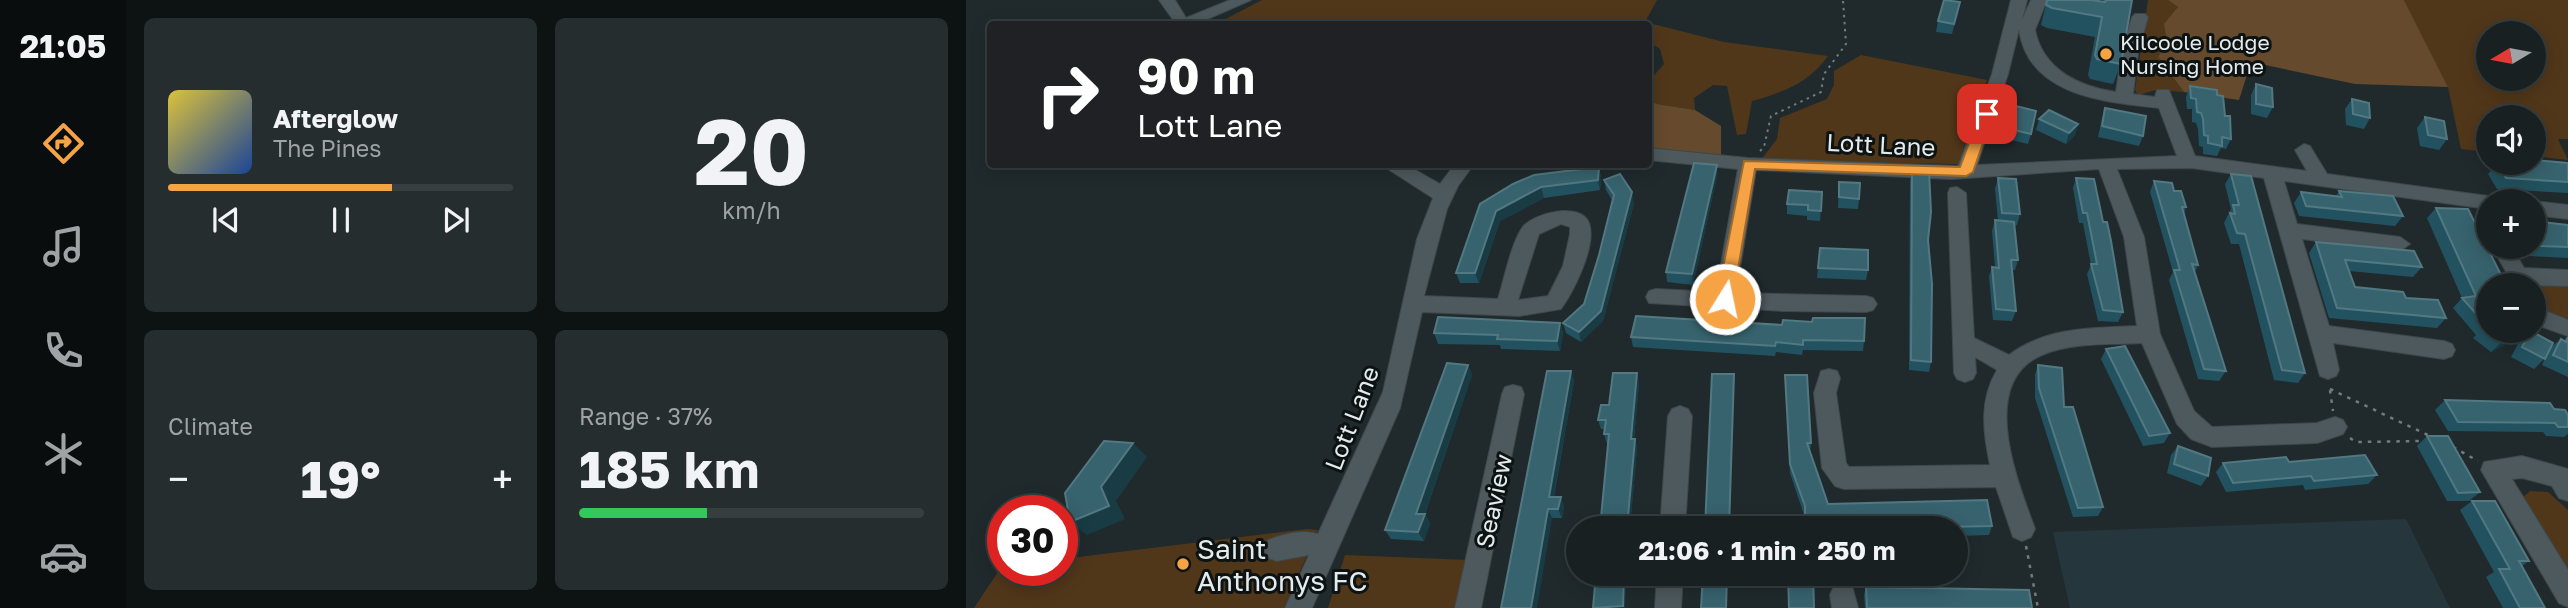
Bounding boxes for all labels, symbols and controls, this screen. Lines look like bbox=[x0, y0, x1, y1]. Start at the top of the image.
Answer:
north arrow bbox=[2476, 21, 2546, 91]
map controls bbox=[2476, 21, 2546, 343]
text: 21:05 bbox=[20, 27, 106, 65]
place label: Kilcoole Lodge Nursing Home bbox=[2120, 29, 2270, 79]
text: 90 m bbox=[1137, 46, 1255, 105]
marker: Kilcoole Lodge Nursing Home bbox=[2098, 46, 2114, 62]
icon: right bbox=[1022, 49, 1113, 140]
pin bbox=[1957, 84, 2017, 144]
icon: arrive bbox=[1968, 95, 2006, 133]
text: 20 bbox=[694, 96, 809, 205]
text: Afterglow bbox=[273, 103, 398, 134]
button: sound bbox=[2476, 105, 2546, 175]
text: Lott Lane bbox=[1137, 106, 1282, 144]
icon: directions bbox=[39, 119, 88, 168]
street label: Lott Lane bbox=[1826, 127, 1936, 161]
text: The Pines bbox=[273, 134, 381, 162]
button: + bbox=[2476, 189, 2546, 259]
text: km/h bbox=[722, 196, 781, 224]
icon: previous bbox=[207, 201, 245, 239]
icon: pause bbox=[322, 201, 360, 239]
icon: next bbox=[437, 201, 475, 239]
icon: music bbox=[39, 222, 88, 271]
position arrow bbox=[1688, 262, 1762, 336]
button: − bbox=[2476, 273, 2546, 343]
icon: phone bbox=[39, 326, 88, 375]
street label: Lott Lane bbox=[1318, 362, 1384, 474]
text: Range · 37% bbox=[579, 402, 712, 430]
text: Climate bbox=[168, 412, 253, 440]
icon: climate bbox=[39, 429, 88, 478]
text: 185 km bbox=[579, 437, 759, 499]
text: 19° bbox=[300, 447, 381, 509]
street label: Seaview bbox=[1469, 451, 1517, 551]
text: − bbox=[168, 456, 189, 501]
text: + bbox=[492, 456, 513, 501]
speed limit sign: 30 bbox=[987, 495, 1078, 586]
icon: car bbox=[39, 532, 88, 581]
place label: Saint Anthonys FC bbox=[1197, 532, 1368, 597]
text: 21:06 · 1 min · 250 m bbox=[1639, 535, 1895, 566]
marker: Saint Anthonys FC bbox=[1175, 556, 1191, 572]

